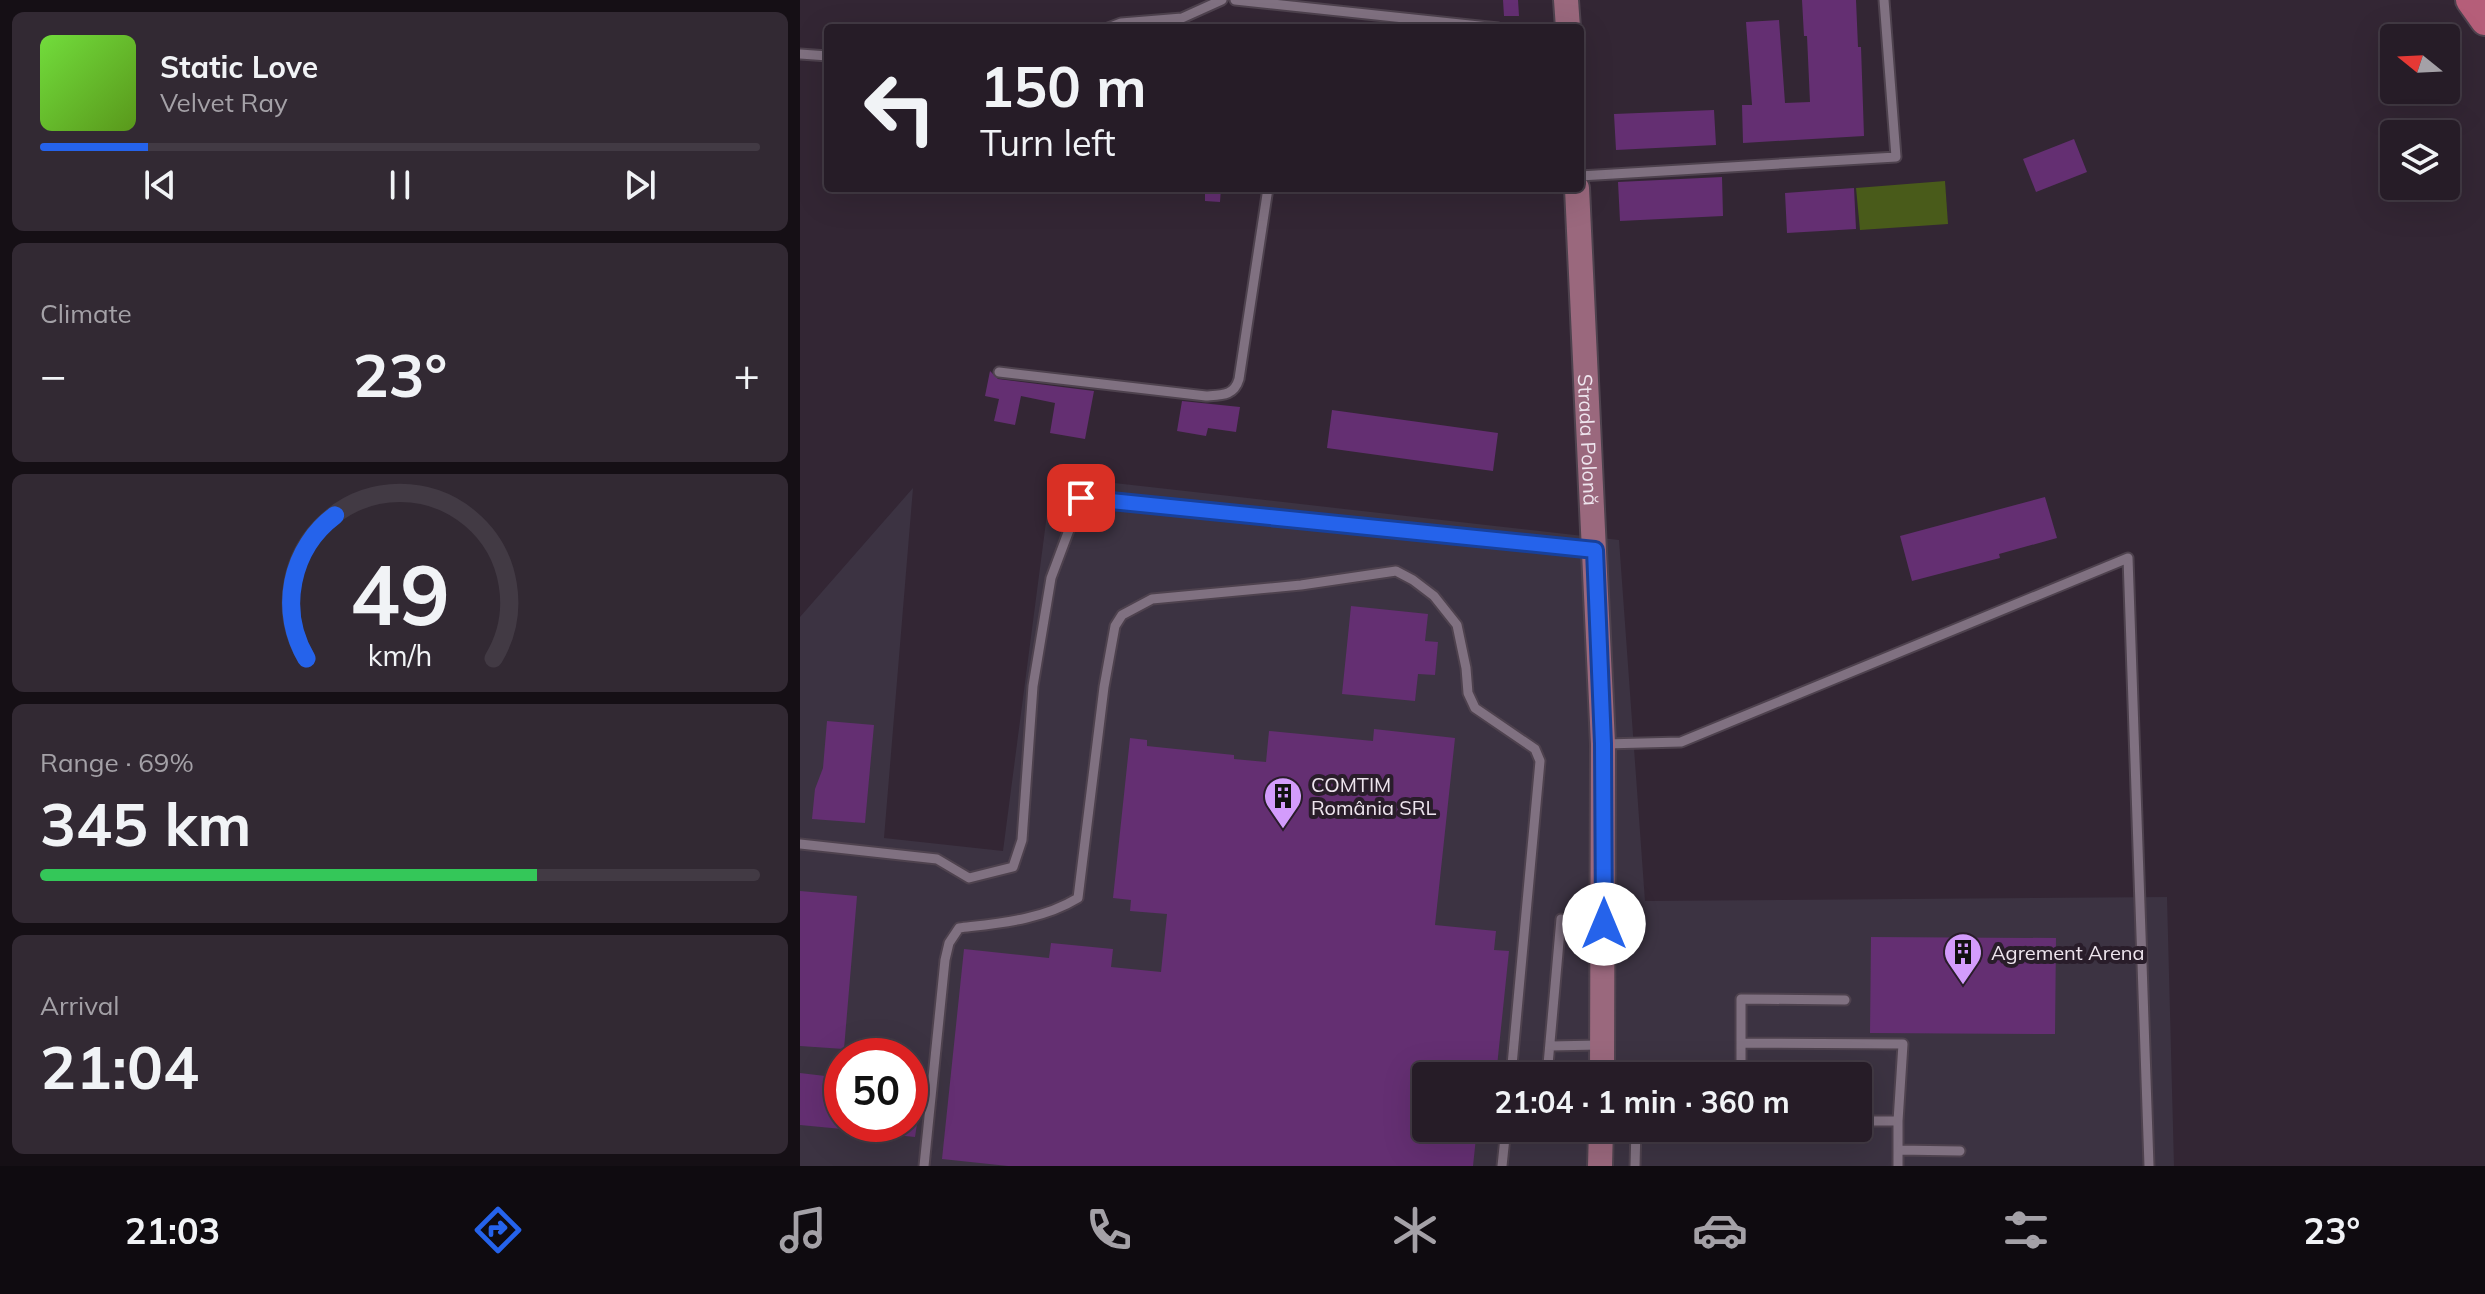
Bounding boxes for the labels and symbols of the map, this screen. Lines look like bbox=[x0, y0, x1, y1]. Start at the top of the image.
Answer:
north arrow bbox=[2380, 24, 2460, 104]
street label: Strada Polonă bbox=[1573, 373, 1604, 506]
pin bbox=[1047, 464, 1115, 532]
place label: COMTIM România SRL bbox=[1311, 772, 1437, 820]
building icon: COMTIM România SRL bbox=[1262, 775, 1304, 830]
position arrow bbox=[1562, 882, 1646, 966]
building icon: Agrement Arena bbox=[1942, 931, 1984, 986]
place label: Agrement Arena bbox=[1991, 940, 2144, 965]
speed limit sign: 50 bbox=[824, 1038, 928, 1142]

